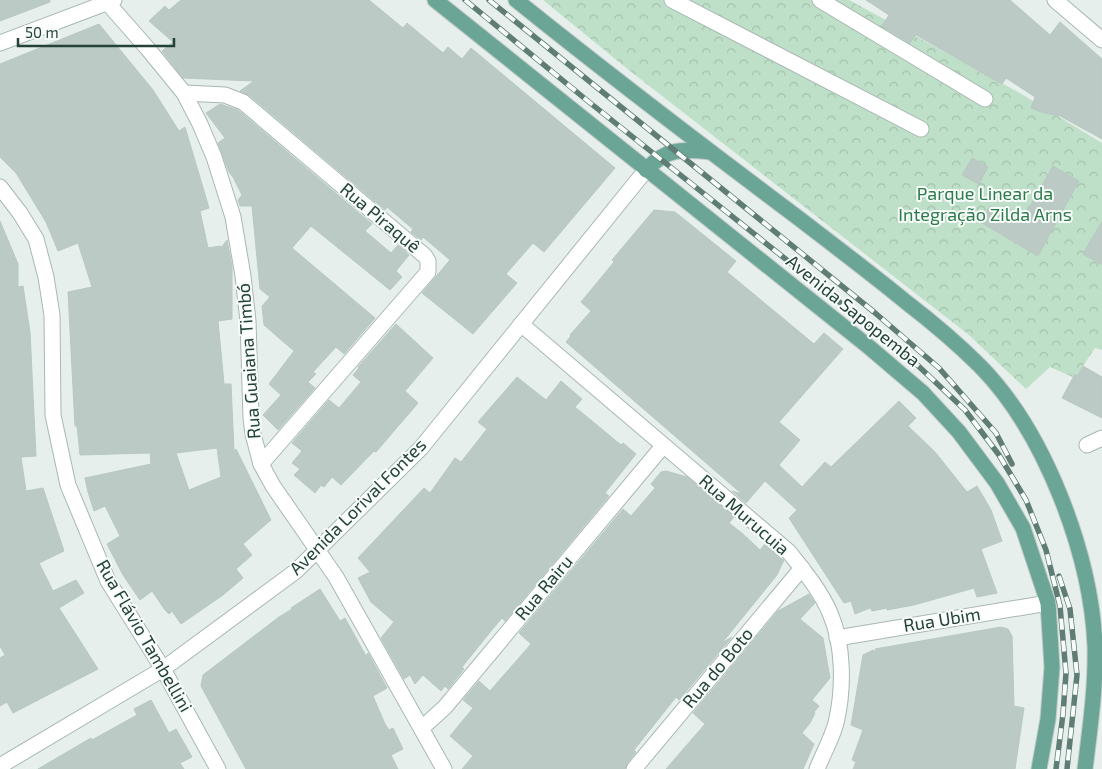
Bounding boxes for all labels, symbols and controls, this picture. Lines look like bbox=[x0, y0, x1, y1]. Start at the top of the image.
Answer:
scale bar bbox=[18, 15, 174, 47]
text: 50 m bbox=[25, 23, 59, 41]
street label: Rua Piraquê bbox=[336, 177, 425, 257]
park label: Parque Linear da Integração Zilda Arns bbox=[898, 182, 1072, 226]
street label: Avenida Sapopemba bbox=[782, 250, 925, 371]
street label: Rua Guaiana Timbó bbox=[232, 282, 264, 440]
street label: Avenida Lorival Fontes bbox=[284, 433, 430, 579]
street label: Rua Murucuia bbox=[695, 469, 794, 559]
street label: Rua Rairu bbox=[510, 550, 577, 624]
street label: Rua Flávio Tambellini bbox=[92, 555, 198, 716]
street label: Rua Ubim bbox=[902, 602, 982, 636]
street label: Rua do Boto bbox=[677, 623, 757, 712]

